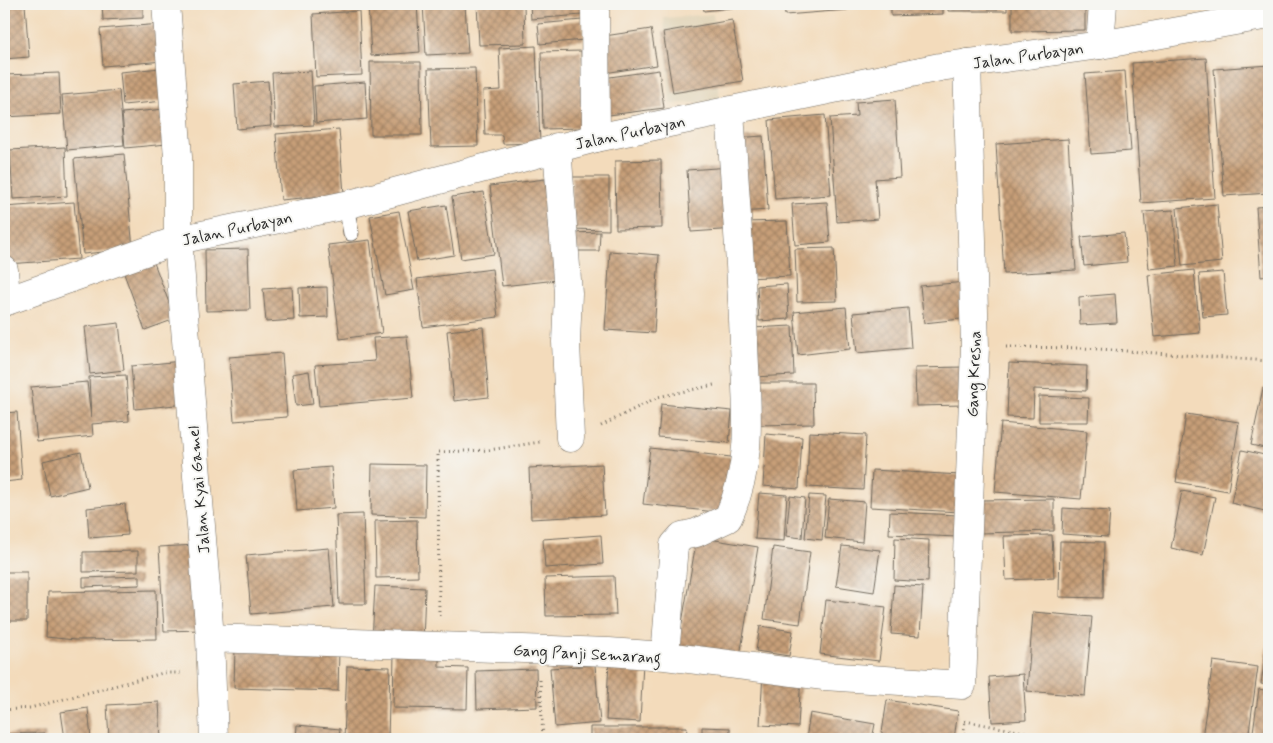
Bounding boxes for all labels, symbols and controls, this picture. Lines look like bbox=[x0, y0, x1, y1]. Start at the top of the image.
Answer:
street label: Jalan Purbayan bbox=[971, 38, 1085, 75]
street label: Jalan Purbayan bbox=[573, 112, 687, 155]
street label: Jalan Purbayan bbox=[180, 208, 294, 251]
street label: Gang Kresna bbox=[962, 330, 988, 418]
street label: Jalan Kyai Gamel bbox=[183, 425, 216, 555]
street label: Gang Panji Semarang bbox=[512, 640, 661, 670]

